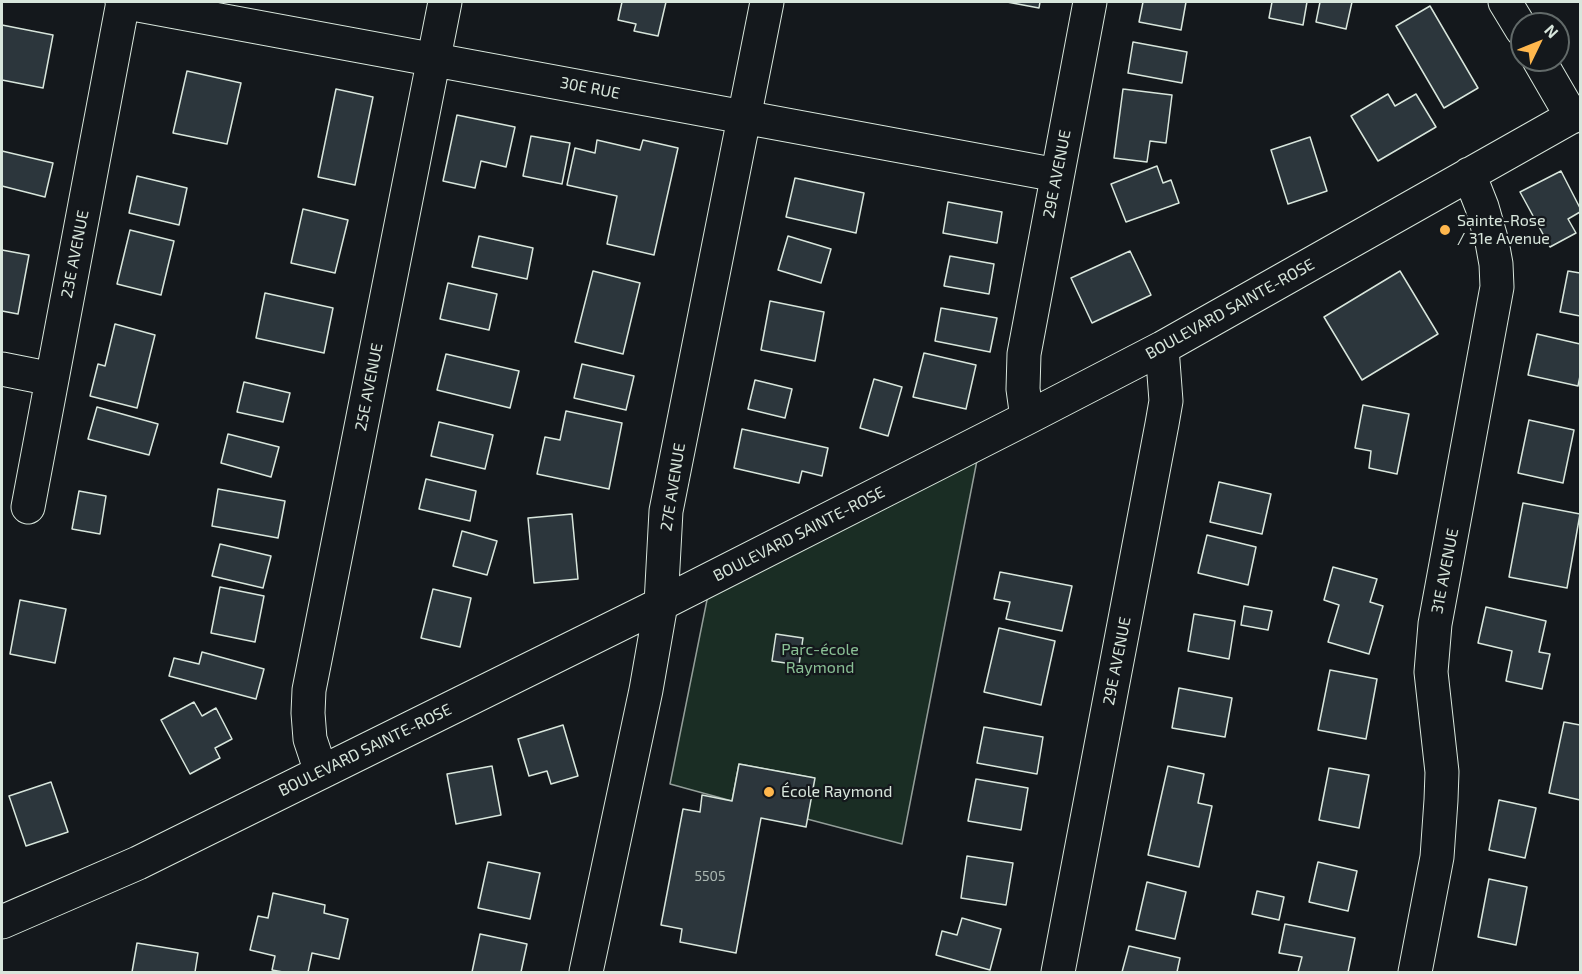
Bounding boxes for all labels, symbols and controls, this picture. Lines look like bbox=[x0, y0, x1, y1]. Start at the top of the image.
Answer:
north arrow bbox=[1510, 12, 1570, 72]
text: N bbox=[1541, 20, 1563, 41]
street label: 30E RUE bbox=[558, 73, 622, 103]
street label: 29E AVENUE bbox=[1039, 128, 1075, 220]
street label: 23E AVENUE bbox=[57, 208, 93, 300]
place label: Sainte-Rose / 31e Avenue bbox=[1457, 211, 1550, 249]
marker: Sainte-Rose / 31e Avenue bbox=[1438, 223, 1452, 237]
street label: BOULEVARD SAINTE-ROSE bbox=[1142, 255, 1318, 363]
street label: 25E AVENUE bbox=[351, 341, 387, 433]
street label: 27E AVENUE bbox=[657, 442, 689, 532]
street label: BOULEVARD SAINTE-ROSE bbox=[710, 482, 888, 586]
street label: 31E AVENUE bbox=[1427, 527, 1463, 615]
street label: 29E AVENUE bbox=[1099, 615, 1135, 707]
park label: Parc-école Raymond bbox=[781, 640, 859, 678]
street label: BOULEVARD SAINTE-ROSE bbox=[275, 700, 455, 800]
place label: École Raymond bbox=[781, 782, 892, 802]
marker: École Raymond bbox=[762, 785, 776, 799]
house number: 5505 bbox=[695, 868, 725, 884]

